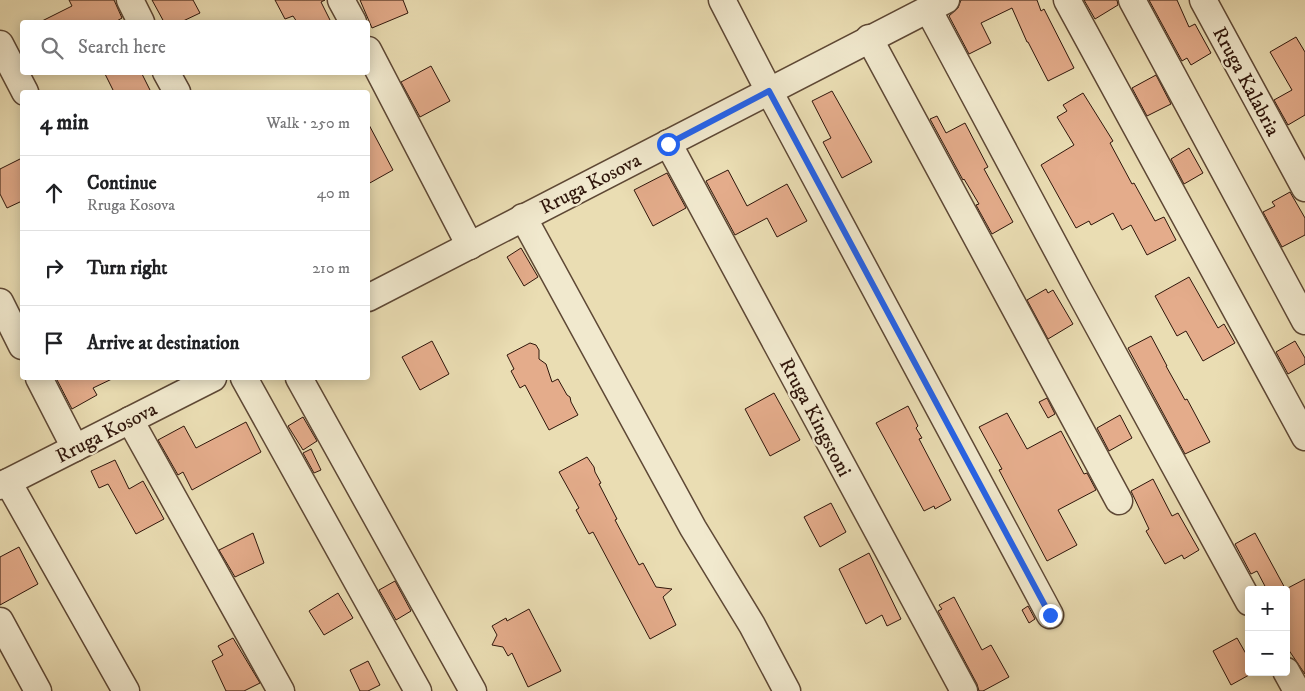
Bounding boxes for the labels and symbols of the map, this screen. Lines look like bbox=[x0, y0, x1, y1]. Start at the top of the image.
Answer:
street label: Rruga Kalabria bbox=[1206, 23, 1285, 141]
route start bbox=[657, 133, 680, 156]
street label: Rruga Kosova bbox=[536, 148, 646, 220]
street label: Rruga Kingstoni bbox=[773, 354, 856, 481]
street label: Rruga Kosova bbox=[52, 397, 162, 469]
route end bbox=[1039, 604, 1062, 627]

